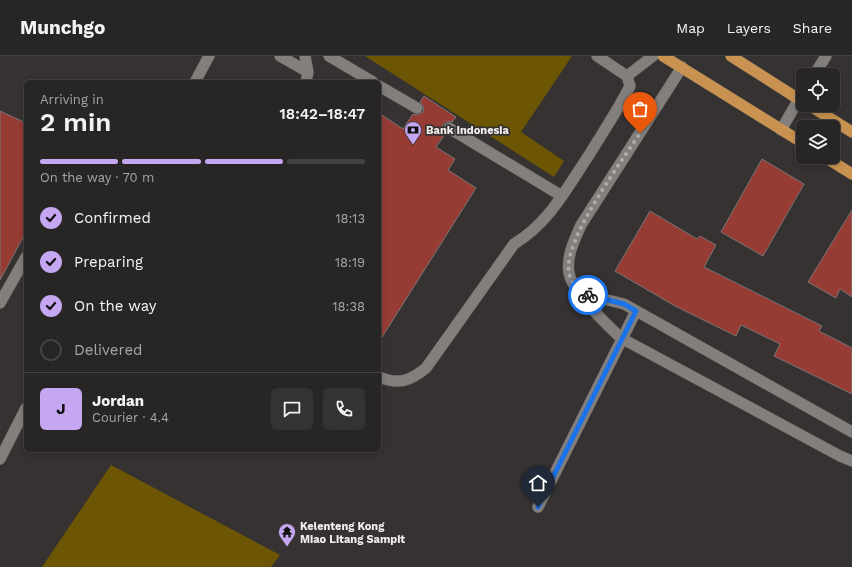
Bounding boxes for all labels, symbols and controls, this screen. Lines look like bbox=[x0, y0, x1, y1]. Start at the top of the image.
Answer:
text: Munchgo bbox=[20, 16, 105, 39]
text: Map bbox=[676, 20, 705, 36]
text: Layers bbox=[727, 20, 771, 36]
text: Share bbox=[793, 20, 832, 36]
map controls bbox=[796, 68, 840, 164]
button: locate bbox=[796, 68, 840, 112]
text: Arriving in bbox=[40, 92, 104, 107]
pin bbox=[623, 92, 657, 133]
icon: bag bbox=[629, 98, 651, 120]
text: 18:42–18:47 bbox=[280, 105, 365, 123]
text: 2 min bbox=[40, 107, 111, 137]
bank icon: Bank Indonesia bbox=[403, 120, 423, 145]
button: layers bbox=[796, 120, 840, 164]
place label: Bank Indonesia bbox=[426, 124, 510, 137]
text: On the way · 70 m bbox=[40, 170, 154, 185]
icon: check bbox=[40, 207, 62, 229]
text: Confirmed bbox=[74, 209, 151, 227]
text: 18:13 bbox=[335, 211, 365, 226]
icon: check bbox=[40, 251, 62, 273]
text: Preparing bbox=[74, 253, 143, 271]
text: 18:19 bbox=[335, 255, 365, 270]
courier bbox=[568, 275, 608, 315]
icon: bike bbox=[577, 284, 599, 306]
icon: check bbox=[40, 295, 62, 317]
text: On the way bbox=[74, 297, 156, 315]
text: 18:38 bbox=[332, 299, 365, 314]
text: Delivered bbox=[74, 341, 142, 359]
button: chat bbox=[271, 388, 313, 430]
button: phone bbox=[323, 388, 365, 430]
text: Jordan bbox=[92, 392, 144, 410]
text: J bbox=[56, 400, 66, 418]
text: Courier · 4.4 bbox=[92, 410, 169, 425]
pin bbox=[521, 466, 555, 507]
icon: home bbox=[527, 472, 549, 494]
place label: Kelenteng Kong Miao Litang Sampit bbox=[300, 520, 405, 546]
temple icon: Kelenteng Kong Miao Litang Sampit bbox=[277, 522, 297, 547]

